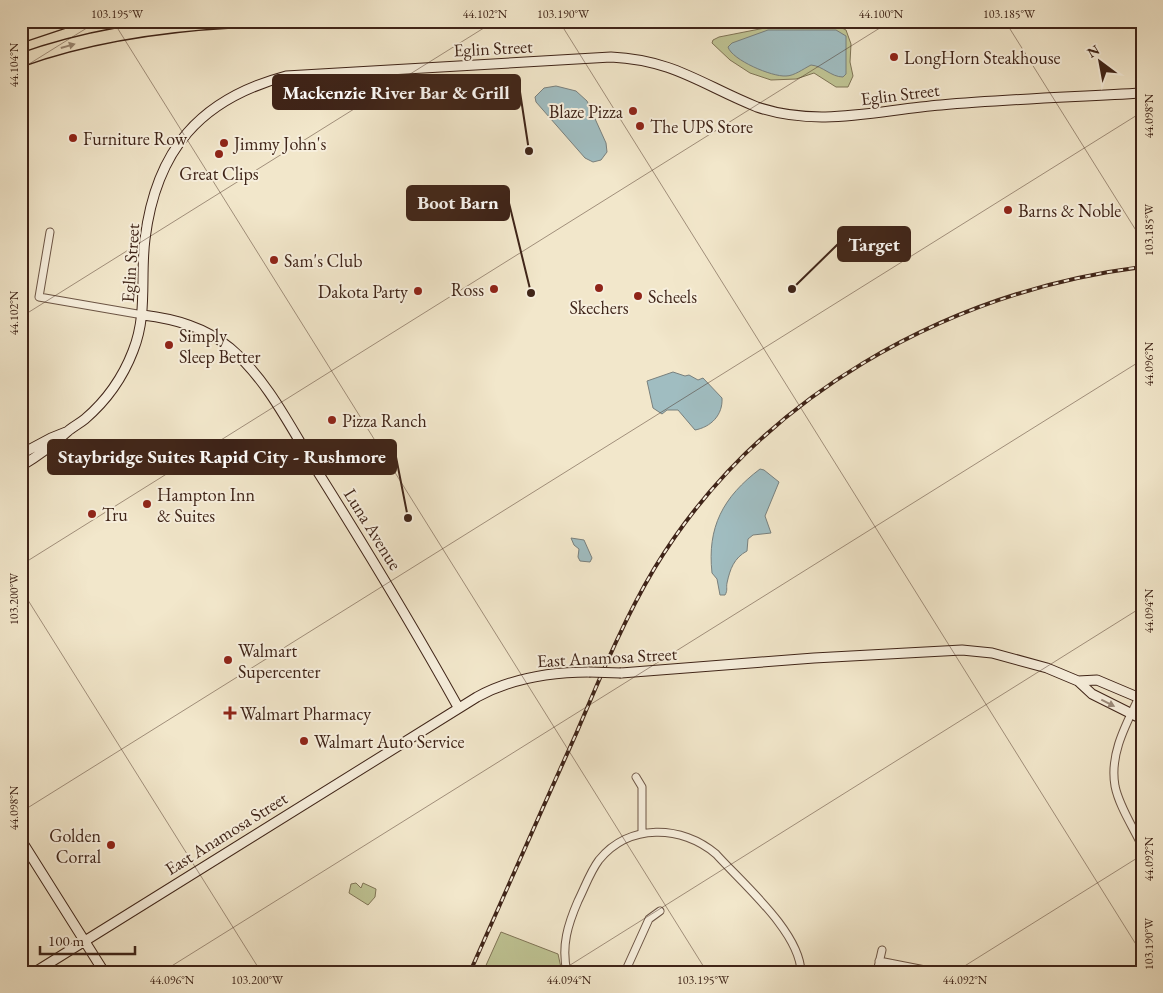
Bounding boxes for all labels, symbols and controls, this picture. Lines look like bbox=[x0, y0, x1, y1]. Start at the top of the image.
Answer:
text: 103.195°W bbox=[91, 6, 144, 22]
text: 44.102°N bbox=[463, 6, 508, 22]
text: 103.190°W bbox=[537, 6, 590, 22]
text: 44.100°N bbox=[859, 6, 904, 22]
text: 103.185°W bbox=[983, 6, 1036, 22]
street label: Eglin Street bbox=[453, 34, 534, 62]
north arrow bbox=[1076, 38, 1126, 88]
text: N bbox=[1084, 40, 1103, 62]
one-way arrow bbox=[60, 41, 75, 49]
text: 44.104°N bbox=[6, 42, 22, 87]
place label: LongHorn Steakhouse bbox=[904, 46, 1061, 69]
marker: LongHorn Steakhouse bbox=[888, 51, 900, 63]
callout: Mackenzie River Bar & Grill bbox=[273, 75, 520, 109]
street label: Eglin Street bbox=[859, 78, 941, 110]
text: Mackenzie River Bar & Grill bbox=[282, 80, 510, 105]
text: 44.098°N bbox=[1141, 93, 1157, 138]
place label: Blaze Pizza bbox=[549, 100, 624, 123]
marker: Blaze Pizza bbox=[627, 105, 639, 117]
place label: The UPS Store bbox=[650, 115, 753, 138]
marker: The UPS Store bbox=[634, 120, 646, 132]
place label: Furniture Row bbox=[83, 127, 188, 150]
marker: Furniture Row bbox=[67, 132, 79, 144]
place label: Jimmy John's bbox=[232, 132, 326, 155]
marker: Jimmy John's bbox=[218, 137, 230, 149]
marker: Great Clips bbox=[213, 148, 225, 160]
place label: Great Clips bbox=[179, 162, 259, 185]
callout: Boot Barn bbox=[407, 186, 509, 220]
text: Boot Barn bbox=[417, 190, 499, 215]
place label: Barns & Noble bbox=[1018, 199, 1121, 222]
text: 103.185°W bbox=[1141, 203, 1157, 256]
marker: Barns & Noble bbox=[1002, 204, 1014, 216]
street label: Eglin Street bbox=[116, 222, 144, 303]
callout: Target bbox=[838, 227, 910, 261]
text: Target bbox=[848, 232, 900, 257]
place label: Sam's Club bbox=[284, 249, 362, 272]
marker: Sam's Club bbox=[268, 254, 280, 266]
place label: Ross bbox=[451, 278, 484, 301]
place label: Dakota Party bbox=[318, 280, 408, 303]
marker: Skechers bbox=[593, 282, 605, 294]
marker: Ross bbox=[488, 283, 500, 295]
marker: Dakota Party bbox=[412, 285, 424, 297]
place label: Scheels bbox=[648, 285, 697, 308]
text: 44.102°N bbox=[6, 290, 22, 335]
marker: Scheels bbox=[632, 290, 644, 302]
place label: Skechers bbox=[569, 296, 629, 319]
place label: Simply Sleep Better bbox=[179, 324, 260, 368]
marker: Simply Sleep Better bbox=[163, 339, 175, 351]
text: 44.096°N bbox=[1141, 341, 1157, 386]
place label: Pizza Ranch bbox=[342, 409, 427, 432]
marker: Pizza Ranch bbox=[326, 414, 338, 426]
callout: Staybridge Suites Rapid City - Rushmore bbox=[48, 440, 396, 474]
text: Staybridge Suites Rapid City - Rushmore bbox=[58, 444, 386, 469]
place label: Hampton Inn & Suites bbox=[157, 483, 255, 527]
street label: Luna Avenue bbox=[339, 484, 407, 574]
marker: Hampton Inn & Suites bbox=[141, 498, 153, 510]
place label: Tru bbox=[102, 503, 128, 526]
marker: Tru bbox=[86, 508, 98, 520]
text: 103.200°W bbox=[6, 572, 22, 625]
text: 44.094°N bbox=[1141, 588, 1157, 633]
place label: Walmart Supercenter bbox=[238, 639, 320, 683]
street label: East Anamosa Street bbox=[536, 642, 678, 672]
marker: Walmart Supercenter bbox=[222, 654, 234, 666]
one-way arrow bbox=[1101, 699, 1115, 707]
place label: Walmart Pharmacy bbox=[240, 702, 371, 725]
marker: Walmart Pharmacy bbox=[224, 707, 236, 719]
place label: Walmart Auto Service bbox=[314, 730, 464, 753]
marker: Walmart Auto Service bbox=[298, 735, 310, 747]
text: 44.098°N bbox=[6, 785, 22, 830]
street label: East Anamosa Street bbox=[160, 786, 292, 880]
place label: Golden Corral bbox=[49, 824, 101, 868]
text: 44.092°N bbox=[1141, 836, 1157, 881]
marker: Golden Corral bbox=[105, 839, 117, 851]
text: 103.190°W bbox=[1141, 917, 1157, 970]
scale bar bbox=[40, 923, 135, 955]
text: 100 m bbox=[48, 931, 85, 950]
text: 44.096°N bbox=[150, 972, 195, 988]
text: 103.200°W bbox=[231, 972, 284, 988]
text: 44.094°N bbox=[547, 972, 592, 988]
text: 103.195°W bbox=[677, 972, 730, 988]
text: 44.092°N bbox=[943, 972, 988, 988]

